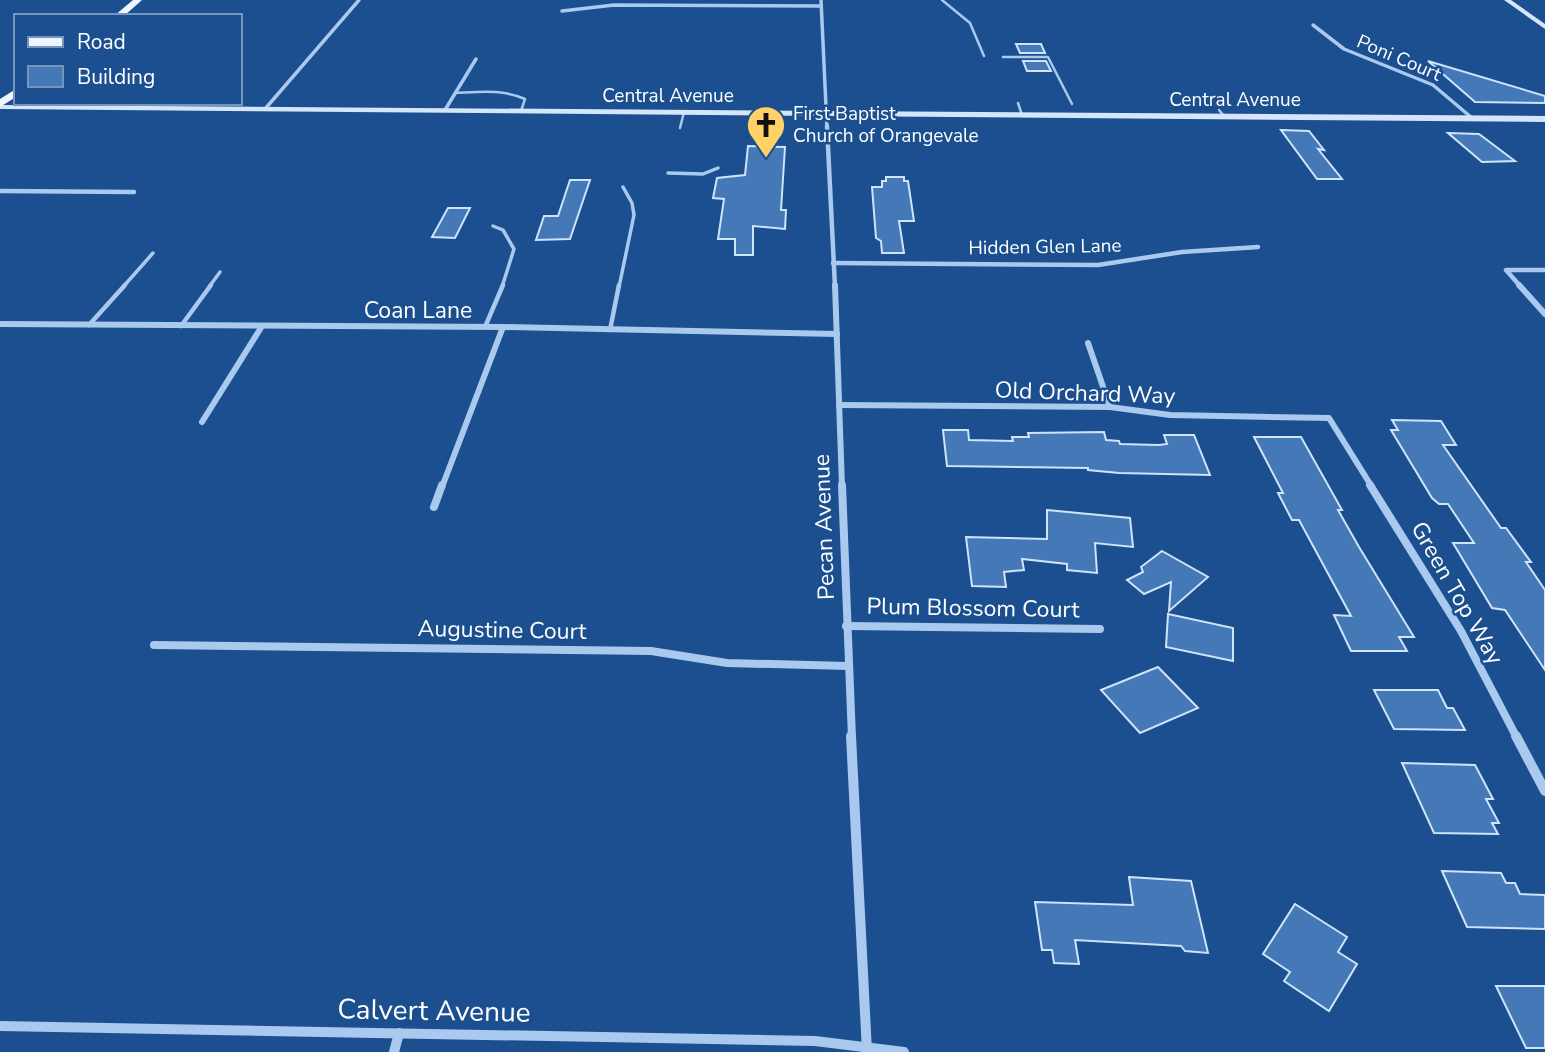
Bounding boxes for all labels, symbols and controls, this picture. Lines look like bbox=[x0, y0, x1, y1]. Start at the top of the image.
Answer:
legend bbox=[14, 14, 242, 105]
text: Road bbox=[77, 28, 126, 56]
street label: Poni Court bbox=[1353, 29, 1446, 88]
text: Building bbox=[77, 63, 155, 91]
street label: Central Avenue bbox=[602, 83, 734, 109]
street label: Central Avenue bbox=[1169, 87, 1301, 113]
place label: First Baptist Church of Orangevale bbox=[793, 101, 979, 149]
church icon: First Baptist Church of Orangevale bbox=[745, 104, 787, 159]
street label: Hidden Glen Lane bbox=[968, 233, 1122, 261]
street label: Coan Lane bbox=[364, 295, 472, 326]
street label: Old Orchard Way bbox=[994, 374, 1176, 412]
street label: Pecan Avenue bbox=[806, 453, 842, 601]
street label: Green Top Way bbox=[1403, 516, 1511, 670]
street label: Plum Blossom Court bbox=[866, 591, 1081, 625]
street label: Augustine Court bbox=[417, 613, 588, 647]
street label: Calvert Avenue bbox=[337, 990, 531, 1032]

